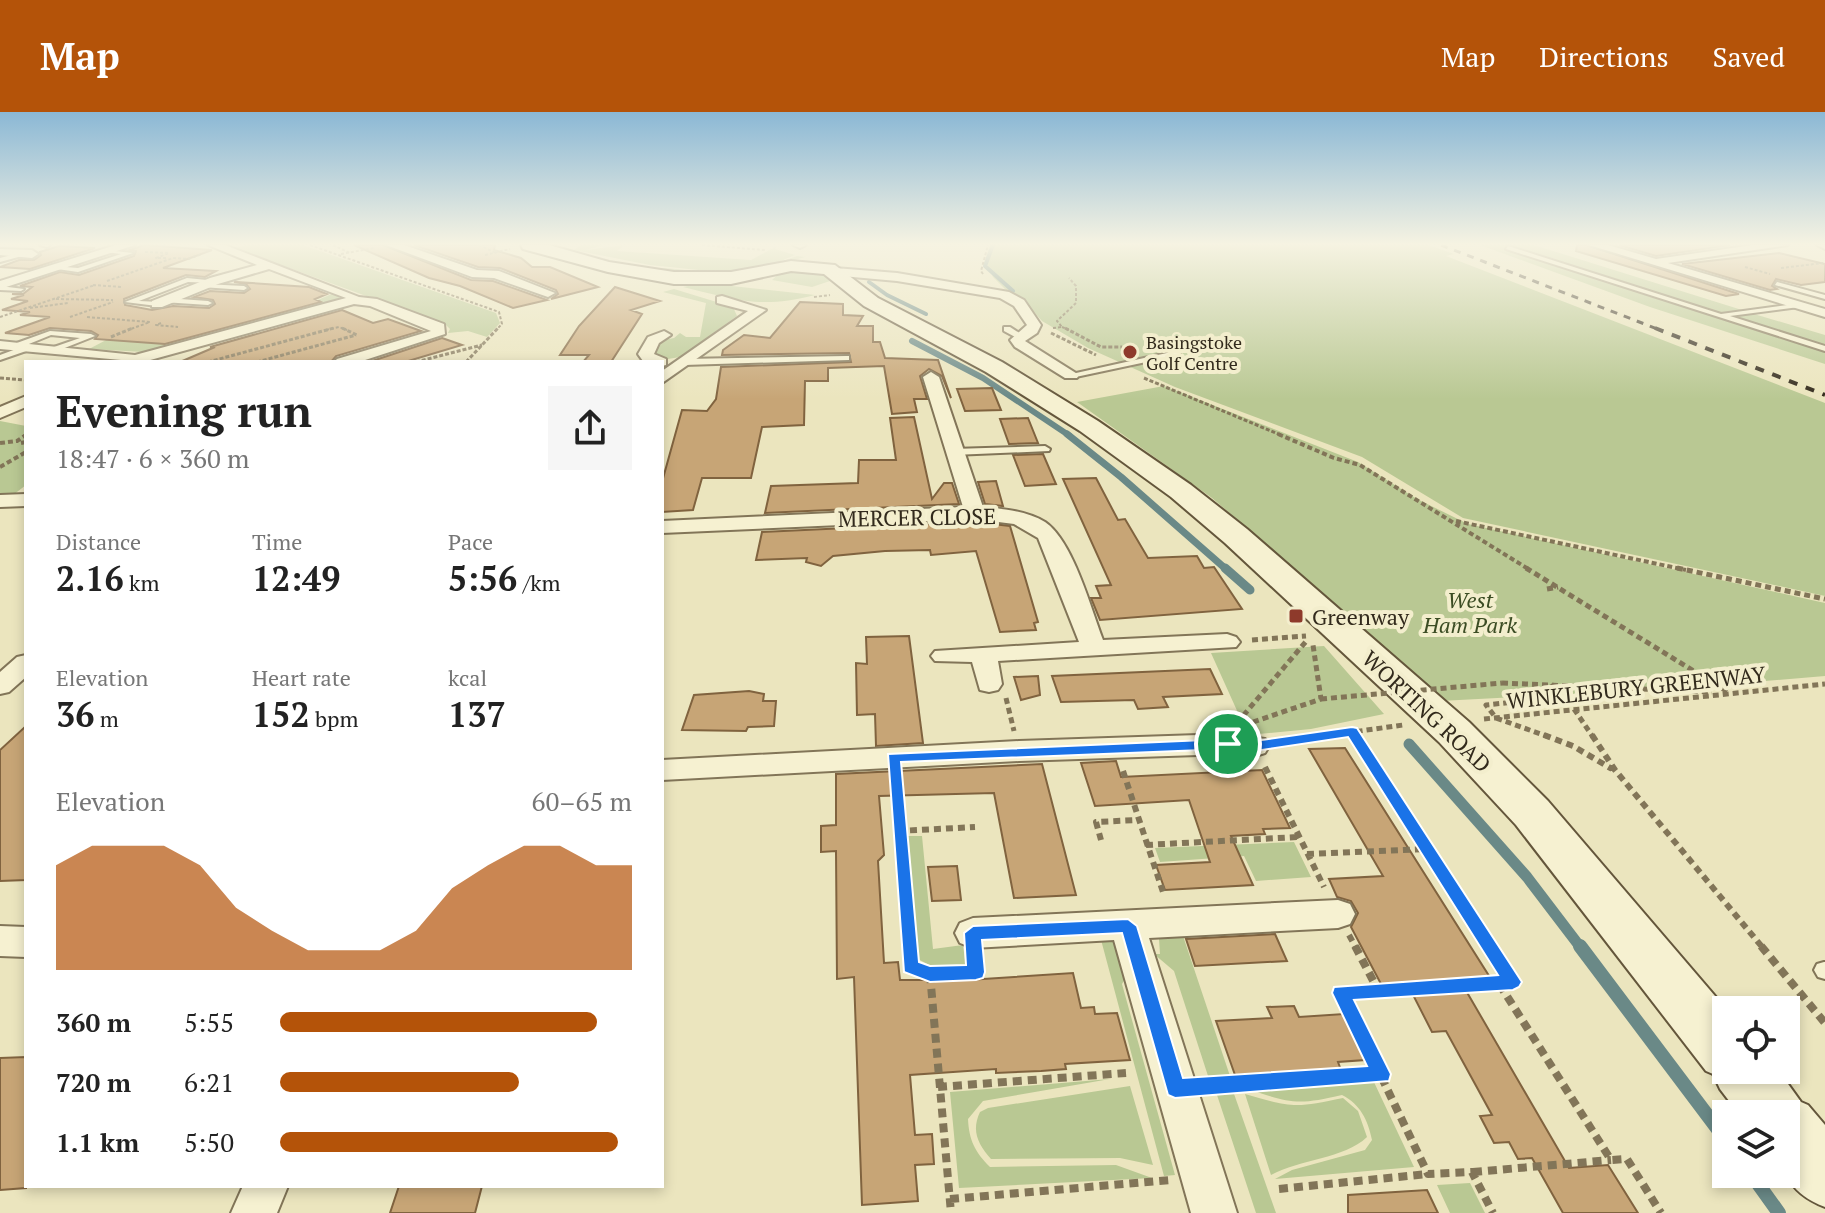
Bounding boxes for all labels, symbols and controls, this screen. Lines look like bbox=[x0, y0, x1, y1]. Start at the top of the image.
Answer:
text: Map bbox=[40, 31, 120, 81]
text: Map bbox=[1441, 38, 1495, 75]
text: Directions bbox=[1539, 38, 1669, 75]
text: Saved bbox=[1713, 38, 1785, 75]
place label: Basingstoke Golf Centre bbox=[1146, 330, 1242, 375]
marker: Basingstoke Golf Centre bbox=[1121, 343, 1139, 361]
text: Evening run bbox=[56, 381, 312, 440]
button: share bbox=[548, 386, 632, 470]
text: 18:47 · 6 × 360 m bbox=[56, 441, 250, 475]
street label: MERCER CLOSE bbox=[838, 501, 996, 533]
text: Distance bbox=[56, 527, 141, 556]
text: Time bbox=[252, 527, 302, 556]
text: Pace bbox=[448, 527, 493, 556]
text: 2.16 bbox=[56, 556, 124, 601]
text: 12:49 bbox=[252, 556, 341, 601]
text: 5:56 bbox=[448, 556, 517, 601]
text: km bbox=[124, 568, 159, 597]
text: /km bbox=[517, 568, 561, 597]
park label: West Ham Park bbox=[1422, 585, 1517, 639]
place label: Greenway bbox=[1312, 602, 1410, 631]
marker: Greenway bbox=[1287, 607, 1305, 625]
street label: WORTING ROAD bbox=[1356, 644, 1498, 778]
street label: WINKLEBURY GREENWAY bbox=[1505, 659, 1768, 715]
text: Elevation bbox=[56, 663, 148, 692]
text: Heart rate bbox=[252, 663, 351, 692]
text: kcal bbox=[448, 663, 487, 692]
text: 36 bbox=[56, 692, 94, 737]
text: 152 bbox=[252, 692, 310, 737]
text: 137 bbox=[448, 692, 506, 737]
text: m bbox=[94, 704, 119, 733]
text: bpm bbox=[310, 704, 358, 733]
pin bbox=[1194, 710, 1262, 778]
icon: arrive bbox=[1206, 722, 1250, 766]
text: Elevation bbox=[56, 784, 165, 818]
text: 60–65 m bbox=[532, 784, 632, 818]
map controls bbox=[1712, 996, 1800, 1188]
button: locate bbox=[1712, 996, 1800, 1084]
text: 360 m bbox=[56, 1005, 131, 1039]
text: 5:55 bbox=[184, 1005, 234, 1039]
text: 720 m bbox=[56, 1065, 131, 1099]
text: 6:21 bbox=[184, 1065, 234, 1099]
button: layers bbox=[1712, 1100, 1800, 1188]
text: 1.1 km bbox=[56, 1125, 139, 1159]
text: 5:50 bbox=[184, 1125, 234, 1159]

